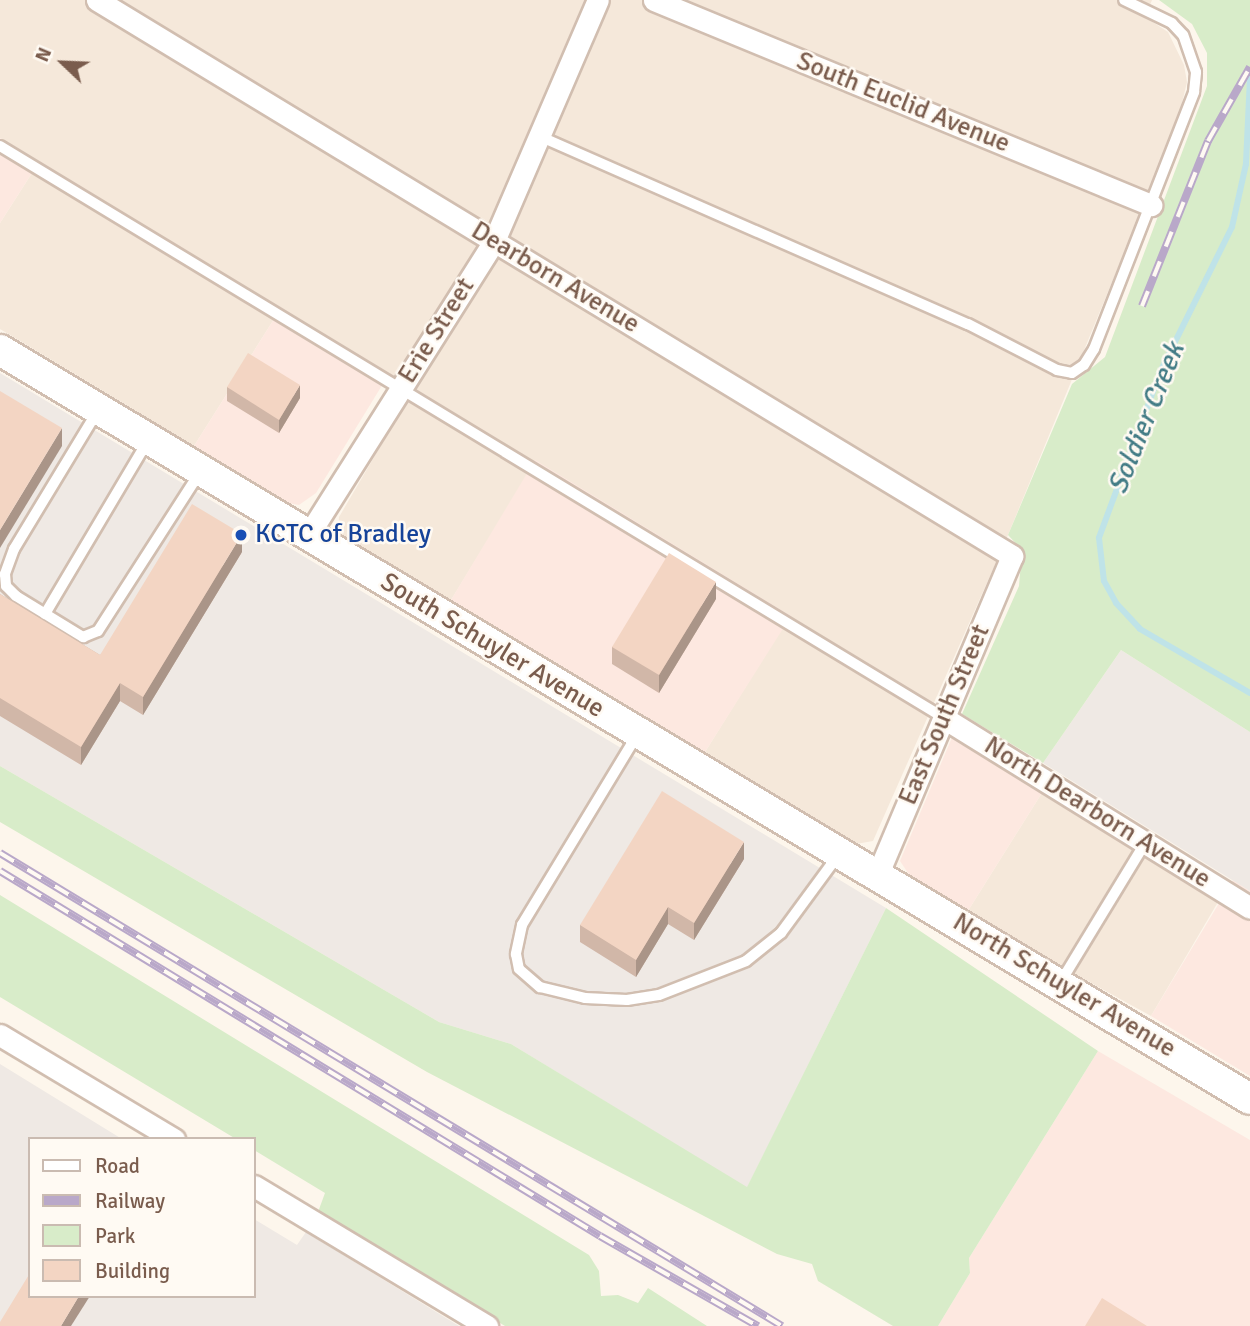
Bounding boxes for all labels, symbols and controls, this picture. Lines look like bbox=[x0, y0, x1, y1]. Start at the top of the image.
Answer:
north arrow bbox=[28, 28, 98, 98]
text: N bbox=[30, 44, 57, 66]
street label: South Euclid Avenue bbox=[792, 46, 1014, 160]
street label: Dearborn Avenue bbox=[465, 216, 645, 340]
street label: Erie Street bbox=[392, 273, 482, 389]
water label: Soldier Creek bbox=[1100, 338, 1192, 498]
place label: KCTC of Bradley bbox=[255, 519, 431, 551]
marker: KCTC of Bradley bbox=[233, 527, 249, 543]
street label: South Schuyler Avenue bbox=[375, 567, 609, 725]
street label: East South Street bbox=[893, 620, 997, 810]
street label: North Dearborn Avenue bbox=[978, 731, 1216, 895]
street label: North Schuyler Avenue bbox=[947, 907, 1181, 1065]
legend bbox=[28, 1137, 256, 1298]
text: Road bbox=[95, 1153, 140, 1179]
text: Railway bbox=[95, 1188, 165, 1214]
text: Park bbox=[95, 1223, 135, 1249]
text: Building bbox=[95, 1258, 170, 1284]

